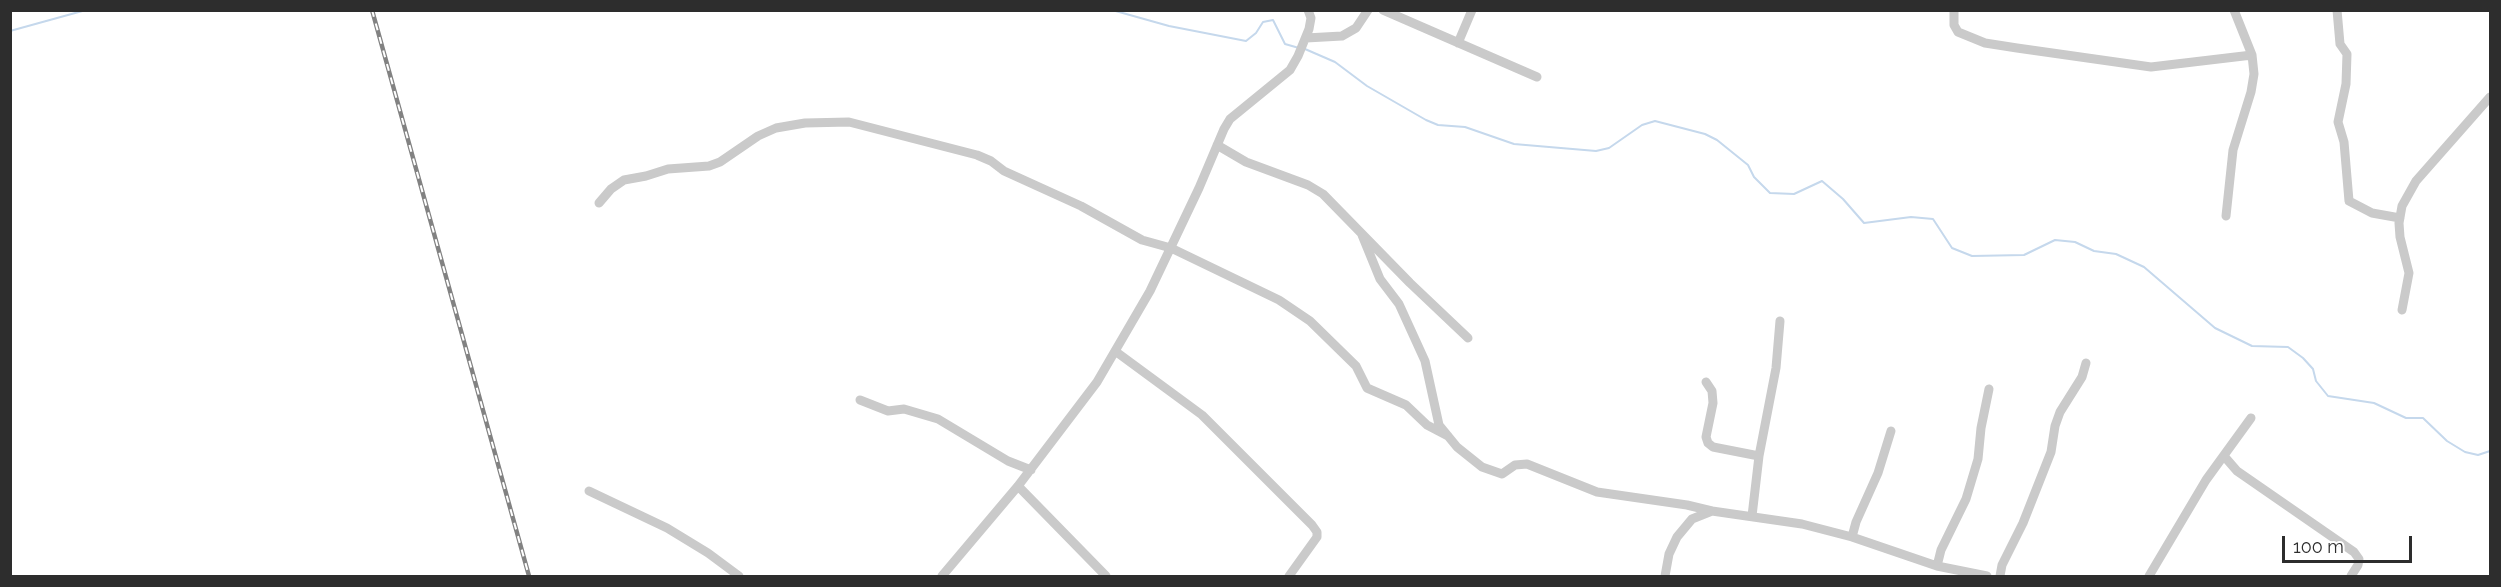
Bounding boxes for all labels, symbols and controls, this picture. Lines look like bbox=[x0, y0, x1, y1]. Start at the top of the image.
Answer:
scale bar bbox=[2285, 524, 2416, 562]
text: 100 m bbox=[2293, 536, 2344, 557]

